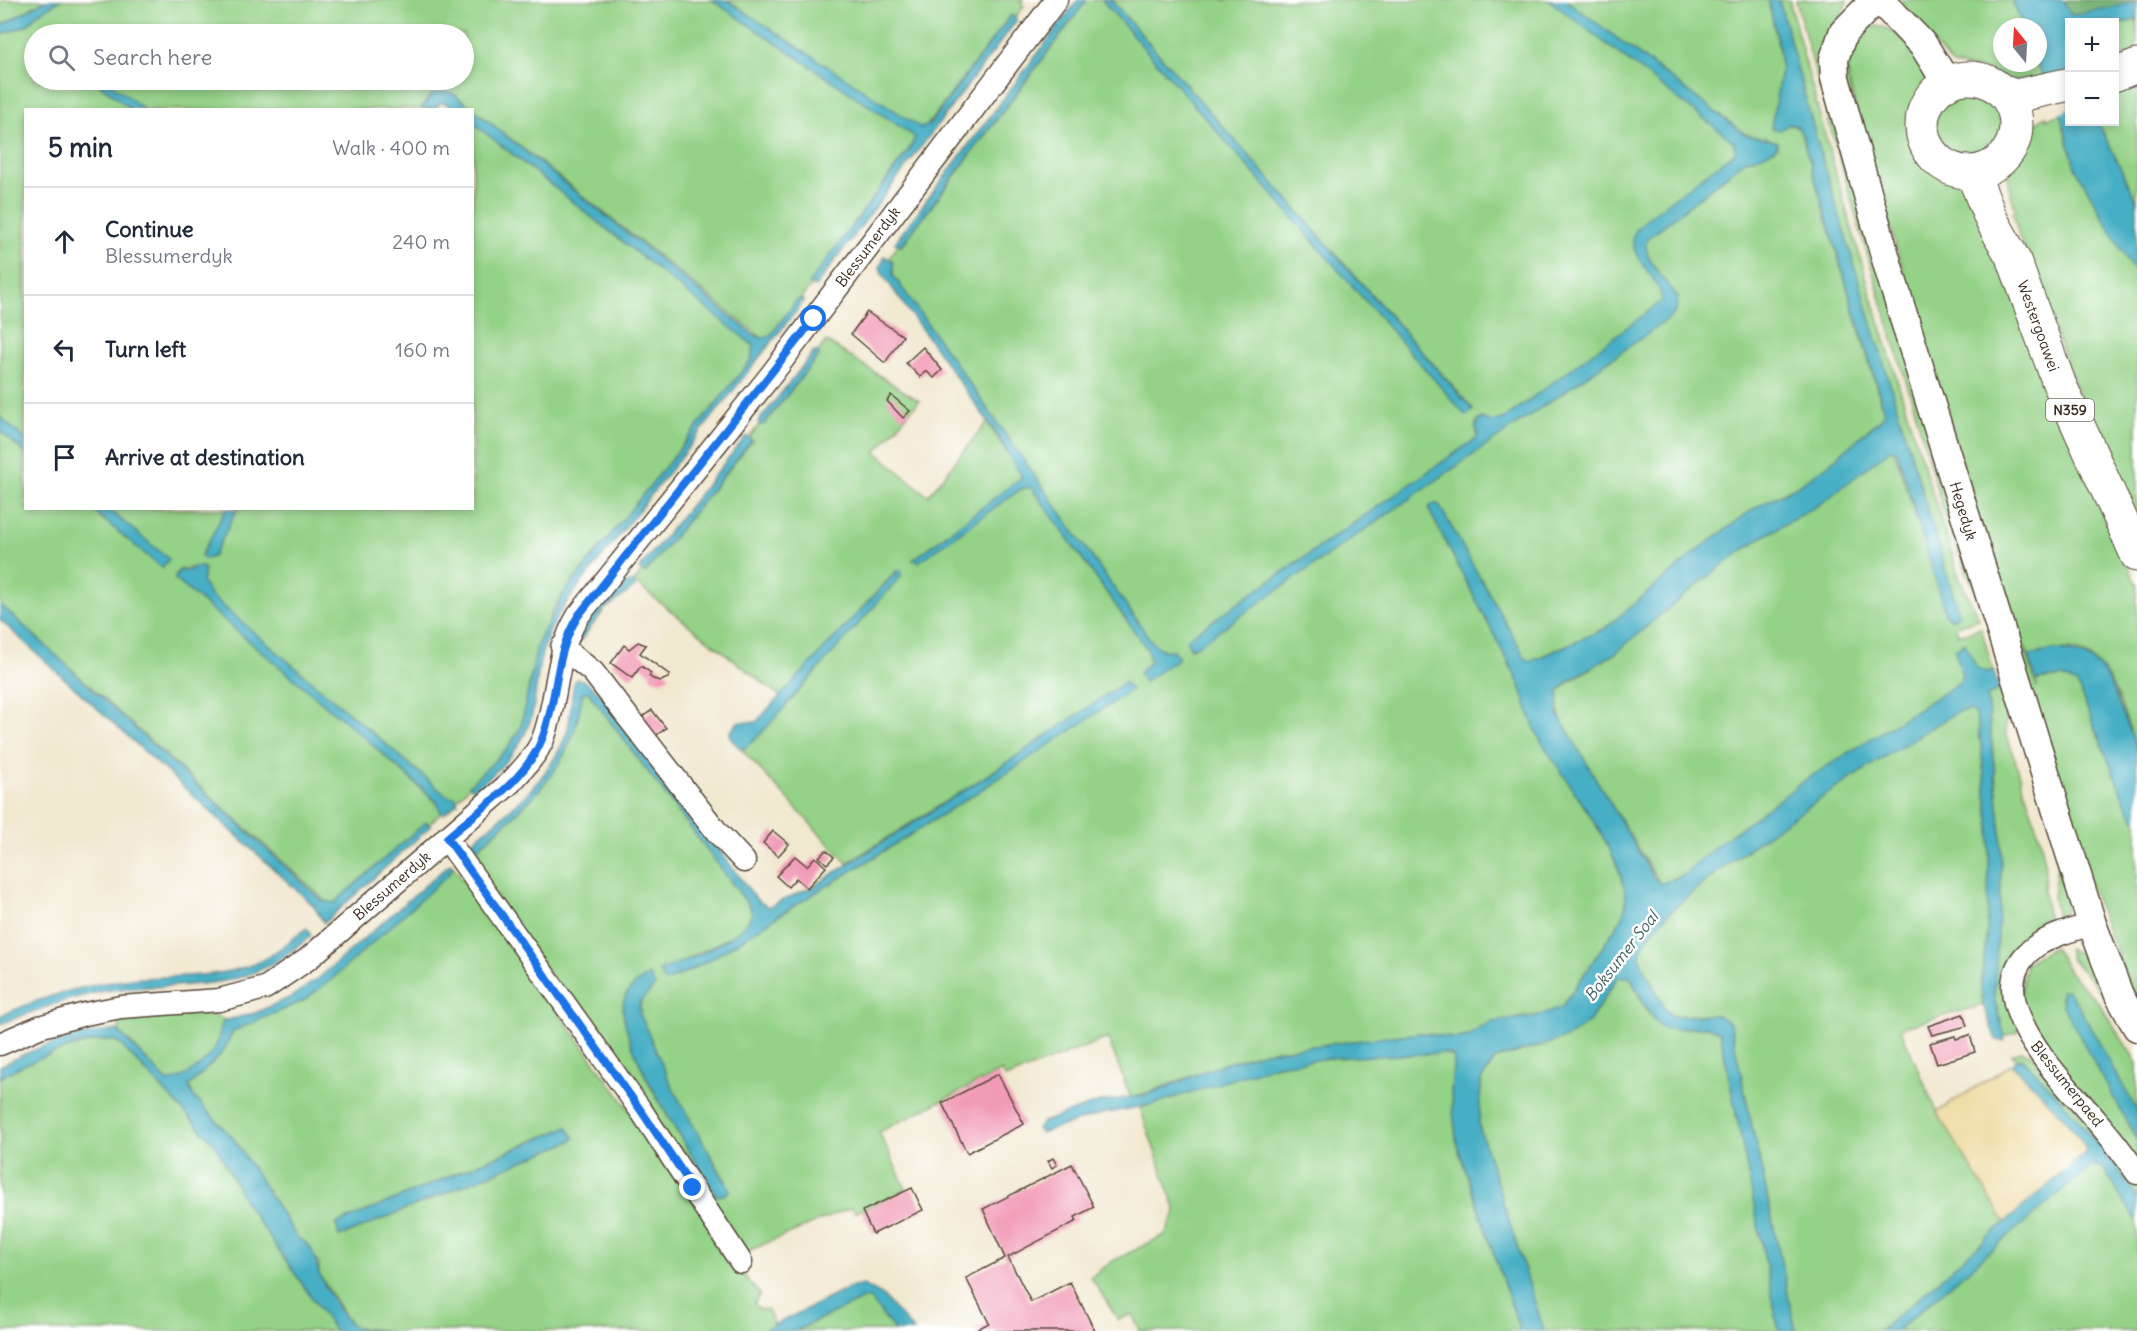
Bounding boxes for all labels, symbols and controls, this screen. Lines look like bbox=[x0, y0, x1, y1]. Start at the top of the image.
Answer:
north arrow bbox=[1993, 18, 2047, 72]
map controls bbox=[2065, 18, 2119, 126]
button: + bbox=[2065, 18, 2119, 72]
search box bbox=[24, 24, 474, 90]
icon: search bbox=[45, 41, 78, 74]
text: Search here bbox=[93, 43, 212, 71]
button: − bbox=[2065, 72, 2119, 126]
text: 5 min bbox=[48, 131, 113, 164]
text: Walk · 400 m bbox=[332, 135, 450, 160]
street label: Blessumerdyk bbox=[831, 202, 904, 291]
text: Continue bbox=[105, 215, 194, 243]
icon: ahead bbox=[48, 225, 81, 258]
text: 240 m bbox=[392, 229, 450, 254]
text: Blessumerdyk bbox=[105, 243, 233, 268]
street label: Westergoawei bbox=[2013, 278, 2064, 374]
route start bbox=[800, 305, 826, 331]
icon: left bbox=[48, 333, 81, 366]
text: Turn left bbox=[105, 335, 186, 363]
text: 160 m bbox=[395, 337, 450, 362]
road number: N359 bbox=[2046, 399, 2094, 421]
icon: arrive bbox=[48, 441, 81, 474]
text: Arrive at destination bbox=[105, 443, 305, 471]
street label: Hegedyk bbox=[1946, 479, 1981, 543]
street label: Blessumerdyk bbox=[349, 847, 434, 924]
water label: Boksumer Soal bbox=[1580, 905, 1664, 1005]
street label: Blessumerpaed bbox=[2027, 1037, 2108, 1131]
route end bbox=[679, 1174, 705, 1200]

